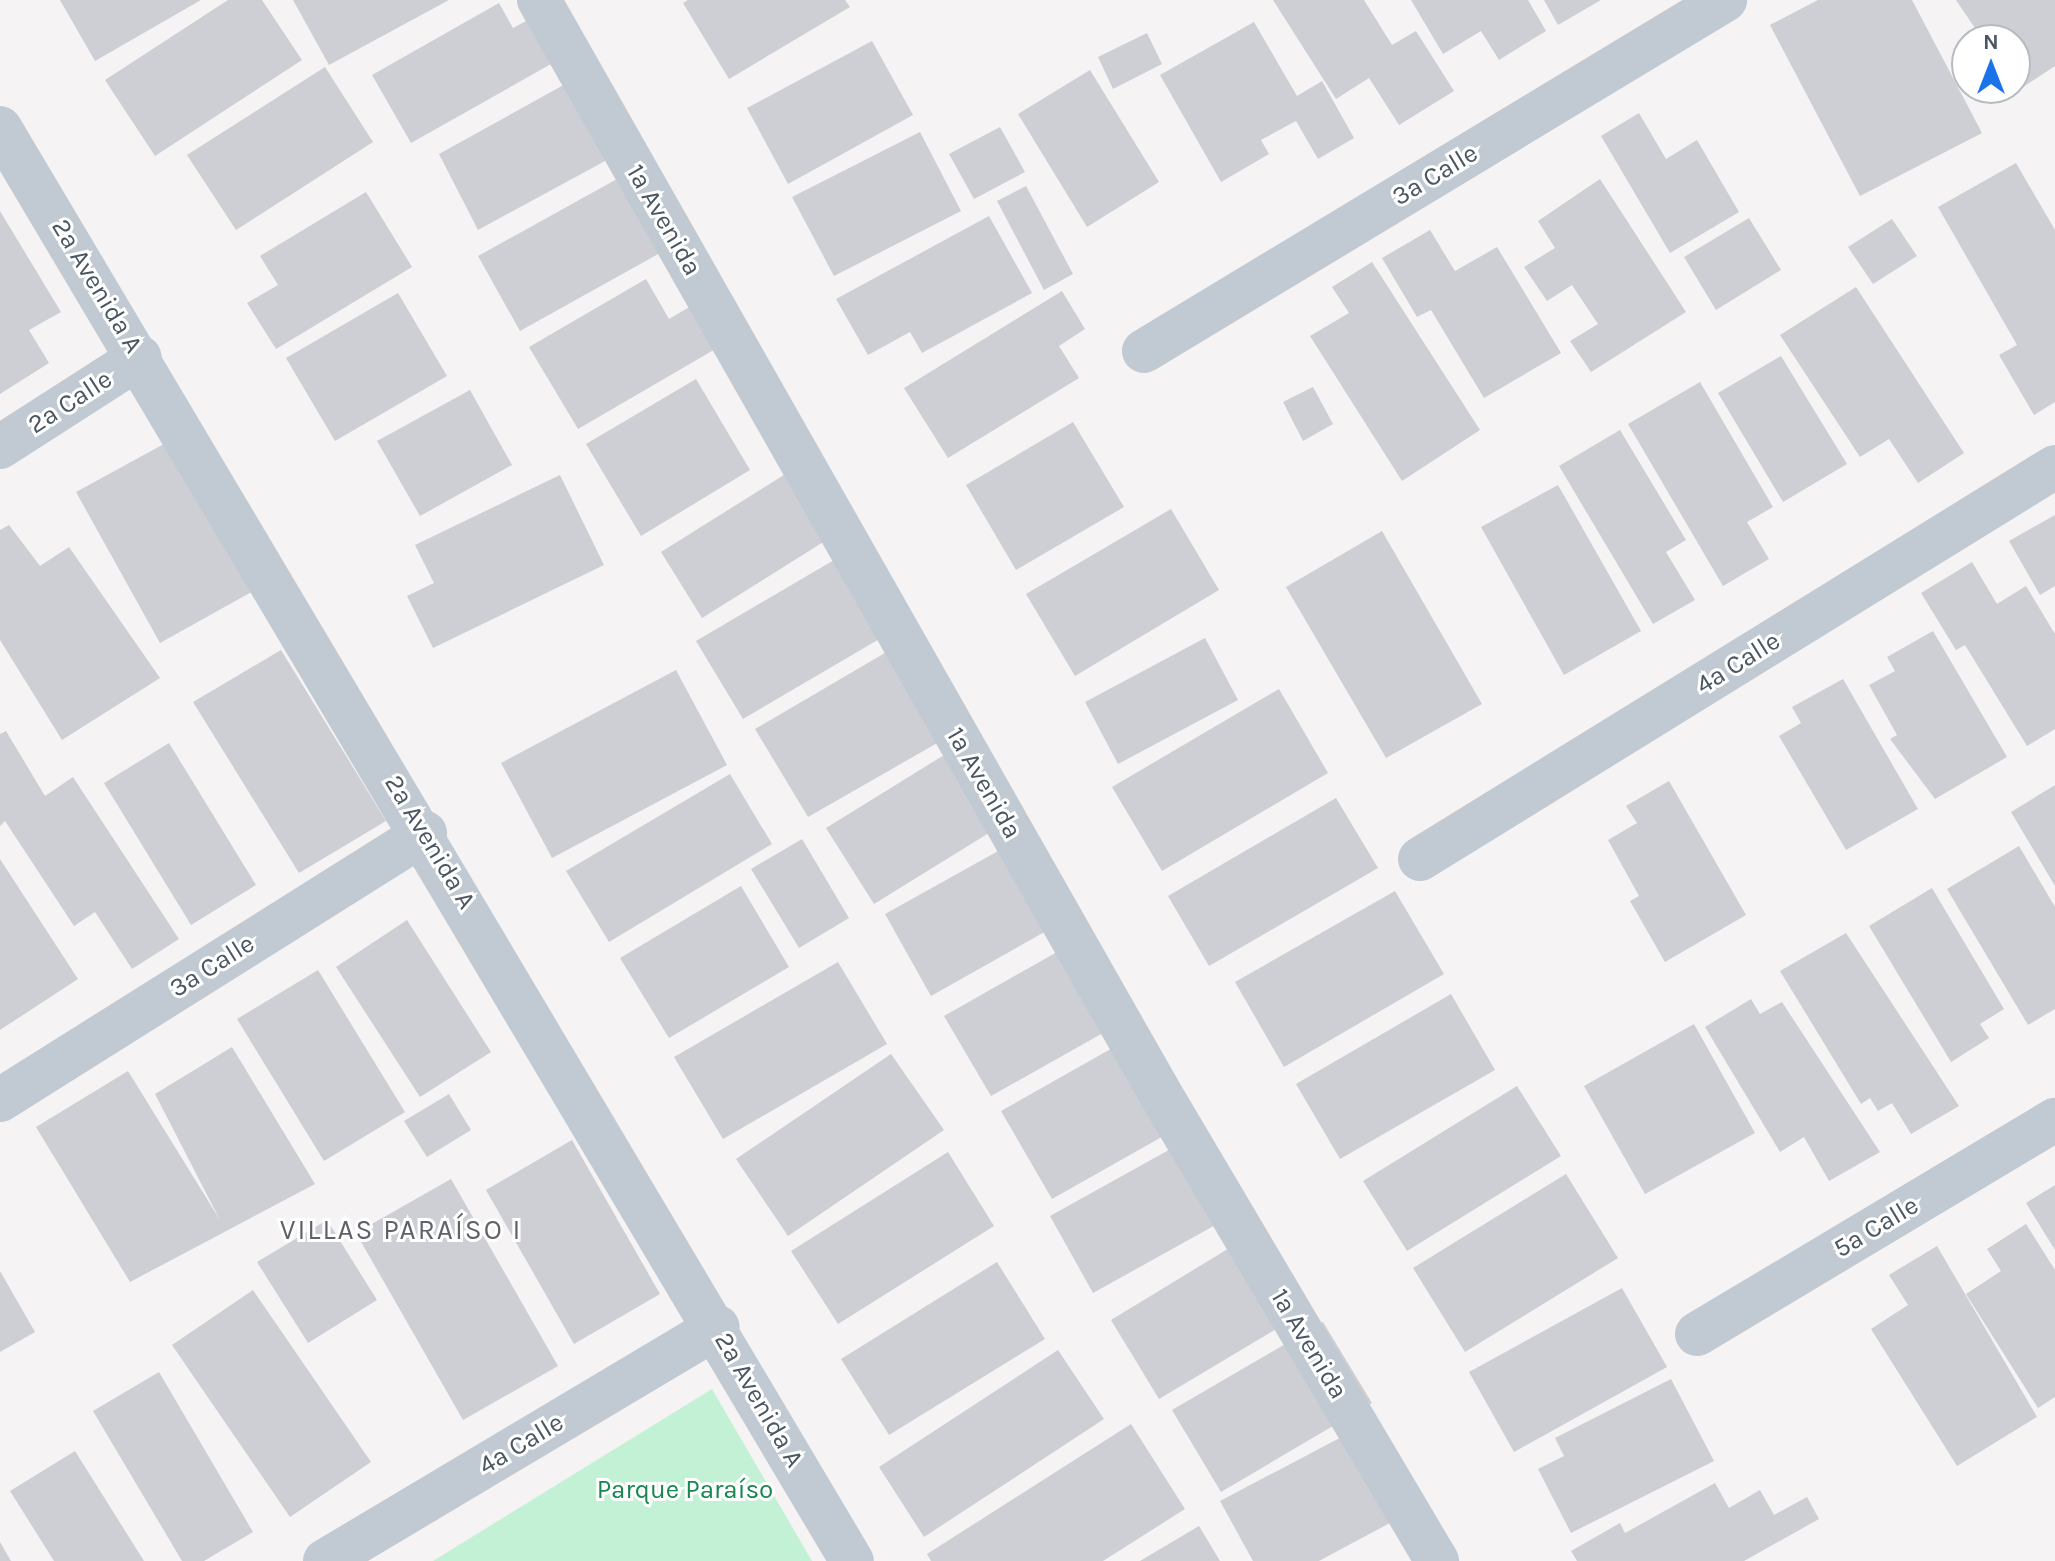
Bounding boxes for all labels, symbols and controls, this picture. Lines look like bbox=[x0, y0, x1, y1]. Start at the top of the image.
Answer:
north arrow bbox=[1951, 24, 2031, 104]
text: N bbox=[1983, 29, 1999, 55]
street label: 3a Calle bbox=[1387, 137, 1483, 213]
street label: 1a Avenida bbox=[620, 159, 708, 281]
street label: 2a Avenida A bbox=[45, 213, 149, 359]
street label: 2a Calle bbox=[22, 363, 118, 441]
street label: 4a Calle bbox=[1690, 625, 1786, 701]
street label: 1a Avenida bbox=[940, 722, 1028, 844]
street label: 2a Avenida A bbox=[378, 769, 482, 915]
street label: 3a Calle bbox=[164, 928, 260, 1004]
street label: 5a Calle bbox=[1828, 1190, 1924, 1264]
district label: VILLAS PARAÍSO I bbox=[280, 1213, 522, 1247]
street label: 1a Avenida bbox=[1264, 1283, 1354, 1405]
street label: 2a Avenida A bbox=[708, 1327, 810, 1473]
street label: 4a Calle bbox=[473, 1407, 569, 1481]
park label: Parque Paraíso bbox=[597, 1474, 773, 1506]

